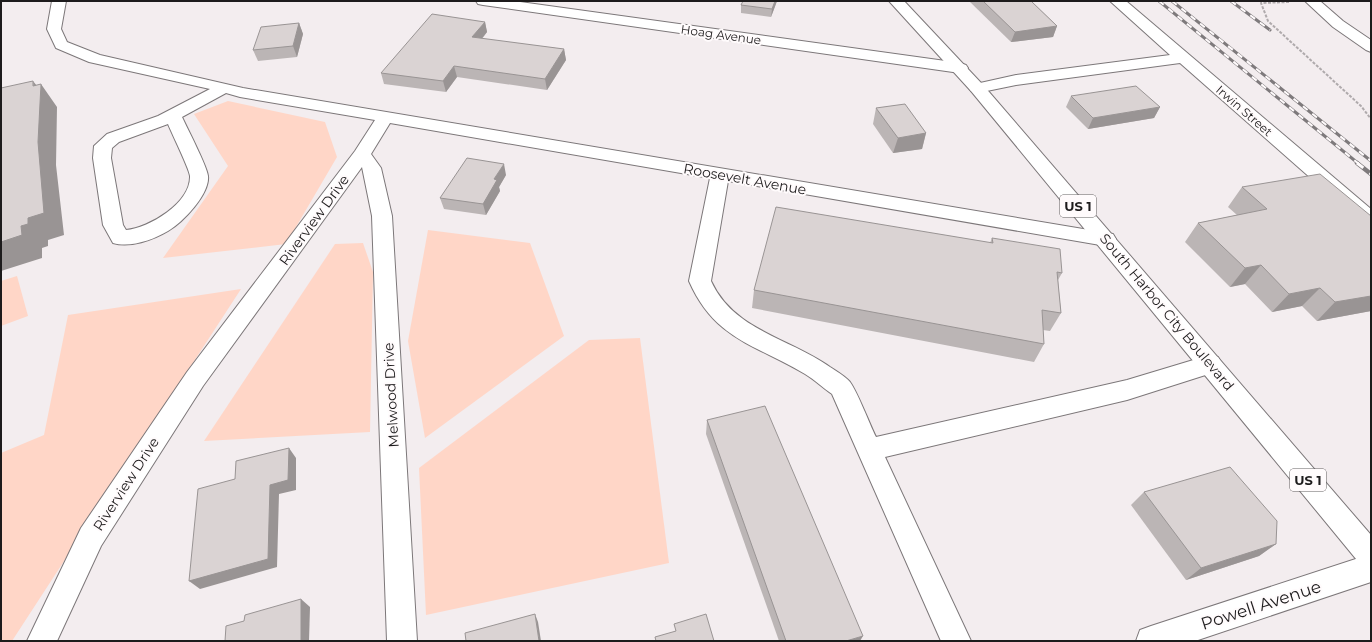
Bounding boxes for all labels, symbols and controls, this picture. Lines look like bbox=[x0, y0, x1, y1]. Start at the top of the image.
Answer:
street label: Hoag Avenue bbox=[680, 21, 762, 48]
street label: Irwin Street bbox=[1213, 82, 1276, 139]
street label: Roosevelt Avenue bbox=[682, 159, 808, 199]
street label: Riverview Drive bbox=[275, 171, 353, 269]
road number: US 1 bbox=[1060, 195, 1096, 217]
street label: South Harbor City Boulevard bbox=[1096, 230, 1238, 394]
street label: Melwood Drive bbox=[379, 342, 403, 448]
street label: Riverview Drive bbox=[89, 434, 163, 534]
road number: US 1 bbox=[1290, 469, 1326, 491]
street label: Powell Avenue bbox=[1198, 576, 1324, 634]

